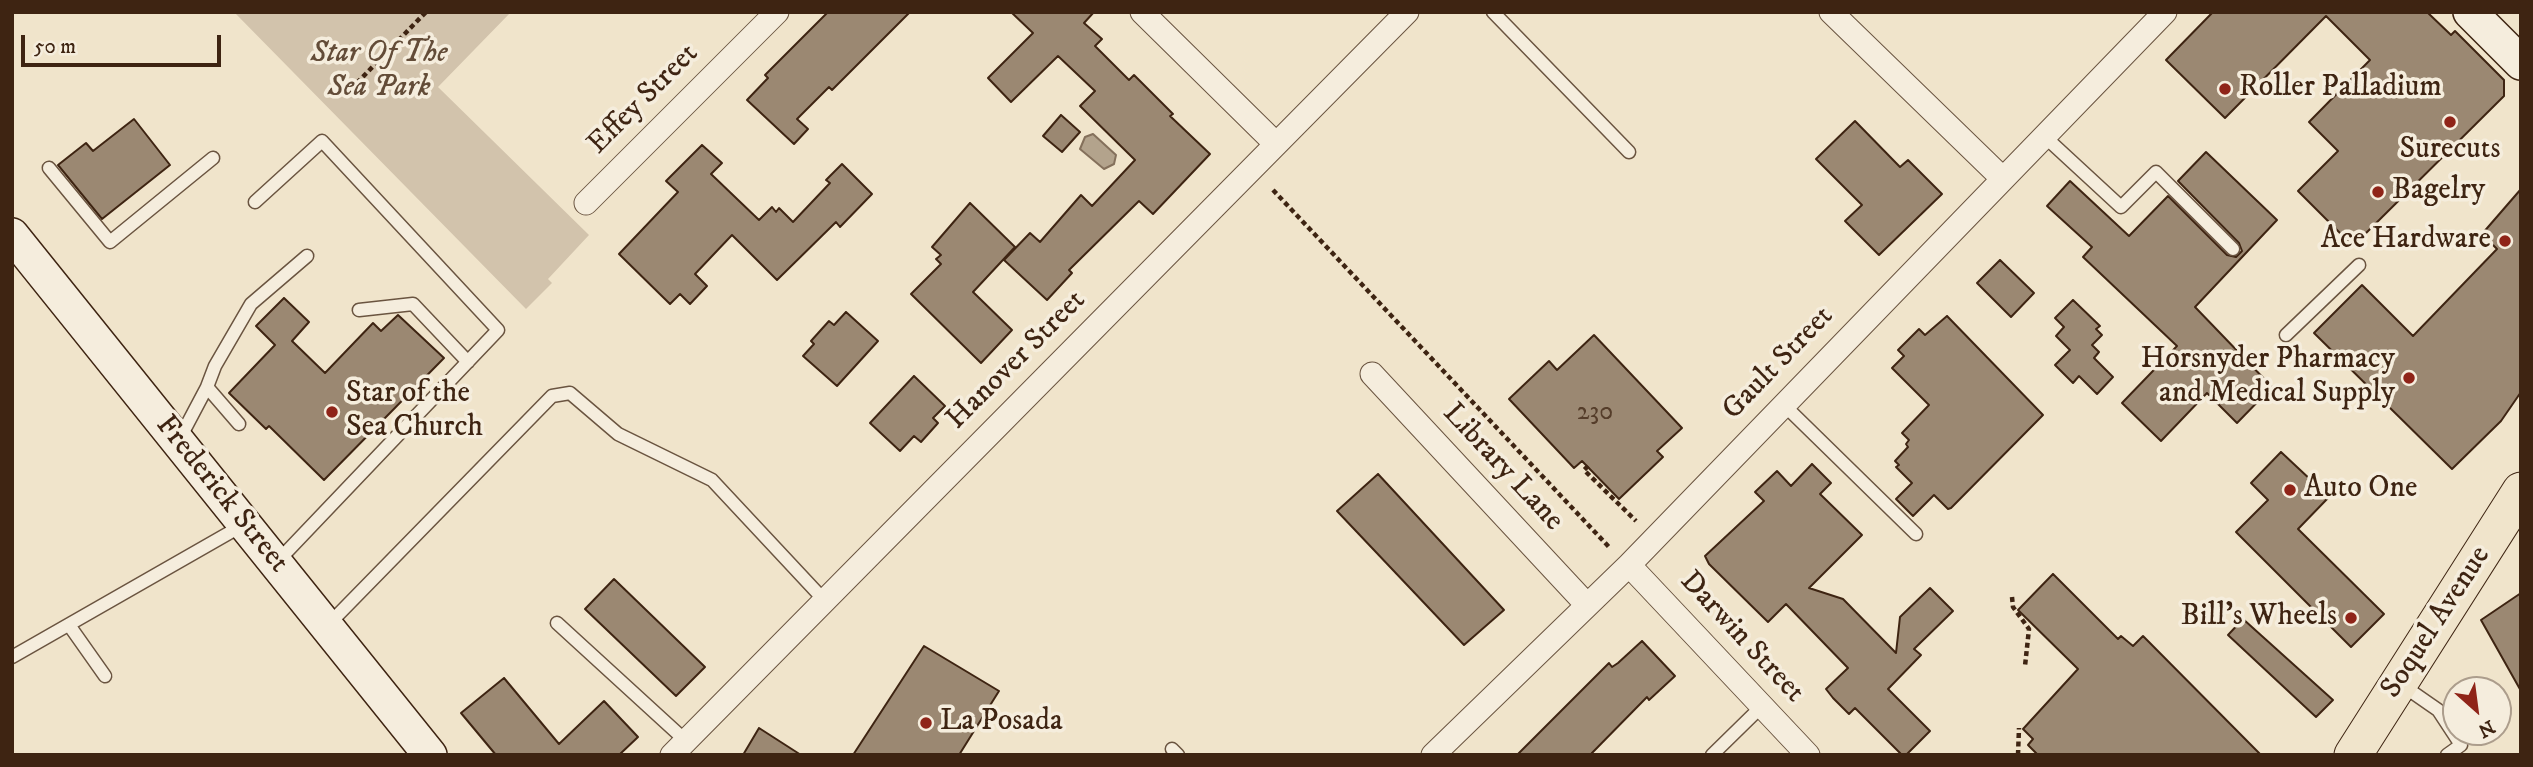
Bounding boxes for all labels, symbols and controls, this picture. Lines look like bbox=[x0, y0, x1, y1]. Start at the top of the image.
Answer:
scale bar bbox=[24, 21, 224, 65]
text: 50 m bbox=[34, 34, 76, 60]
park label: Star Of The Sea Park bbox=[310, 37, 448, 107]
street label: Effey Street bbox=[581, 37, 707, 163]
place label: Roller Palladium bbox=[2239, 71, 2442, 107]
marker: Roller Palladium bbox=[2217, 81, 2233, 97]
marker: Surecuts bbox=[2442, 114, 2458, 130]
place label: Surecuts bbox=[2400, 133, 2500, 169]
place label: Bagelry bbox=[2392, 174, 2485, 210]
marker: Bagelry bbox=[2370, 184, 2386, 200]
place label: Ace Hardware bbox=[2321, 223, 2491, 259]
marker: Ace Hardware bbox=[2497, 233, 2513, 249]
street label: Hanover Street bbox=[940, 284, 1094, 438]
street label: Gault Street bbox=[1716, 300, 1842, 428]
place label: Horsnyder Pharmacy and Medical Supply bbox=[2141, 343, 2395, 414]
marker: Horsnyder Pharmacy and Medical Supply bbox=[2401, 370, 2417, 386]
place label: Star of the Sea Church bbox=[346, 377, 483, 448]
street label: Library Lane bbox=[1434, 397, 1570, 539]
house number: 230 bbox=[1577, 398, 1613, 430]
marker: Star of the Sea Church bbox=[324, 404, 340, 420]
street label: Frederick Street bbox=[147, 409, 295, 581]
place label: Auto One bbox=[2304, 472, 2417, 508]
marker: Auto One bbox=[2282, 482, 2298, 498]
street label: Soquel Avenue bbox=[2375, 540, 2499, 706]
street label: Darwin Street bbox=[1671, 565, 1811, 711]
place label: Bill's Wheels bbox=[2181, 600, 2337, 636]
marker: Bill's Wheels bbox=[2343, 610, 2359, 626]
north arrow bbox=[2442, 676, 2512, 746]
place label: La Posada bbox=[940, 705, 1063, 741]
text: N bbox=[2474, 714, 2498, 742]
marker: La Posada bbox=[918, 715, 934, 731]

